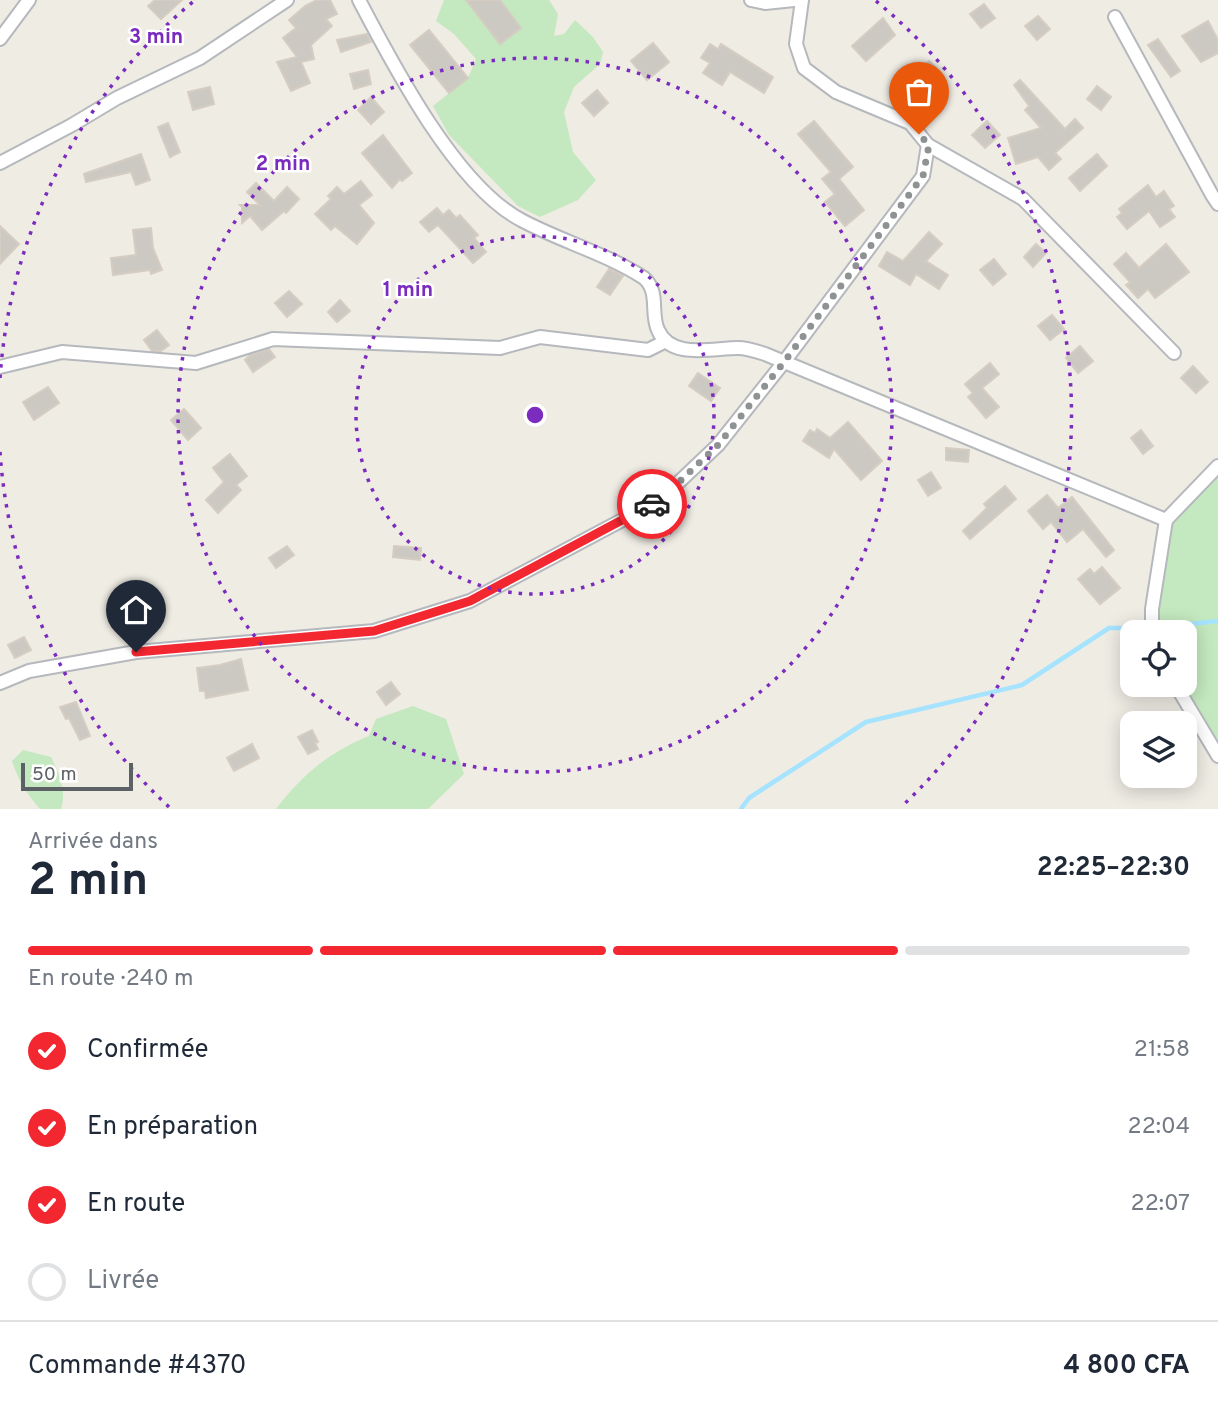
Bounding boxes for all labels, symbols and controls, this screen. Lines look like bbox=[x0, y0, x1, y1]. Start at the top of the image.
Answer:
text: 3 min bbox=[129, 24, 183, 51]
pin bbox=[889, 62, 949, 134]
icon: bag bbox=[900, 73, 938, 111]
text: 2 min bbox=[256, 151, 310, 178]
text: 1 min bbox=[383, 277, 433, 304]
centre of rings bbox=[523, 403, 547, 427]
courier bbox=[617, 469, 687, 539]
icon: car bbox=[633, 485, 671, 523]
pin bbox=[106, 580, 166, 652]
icon: home bbox=[117, 591, 155, 629]
map controls bbox=[1120, 620, 1197, 788]
button: locate bbox=[1120, 620, 1197, 697]
button: layers bbox=[1120, 711, 1197, 788]
scale bar bbox=[21, 760, 133, 792]
text: 50 m bbox=[32, 763, 77, 787]
text: Arrivée dans bbox=[28, 828, 158, 857]
text: 22:25–22:30 bbox=[1037, 852, 1190, 885]
text: 2 min bbox=[28, 853, 148, 912]
text: En route · 240 m bbox=[28, 965, 194, 994]
icon: check bbox=[28, 1032, 66, 1070]
text: Confirmée bbox=[87, 1034, 209, 1067]
text: 21:58 bbox=[1134, 1036, 1190, 1065]
icon: check bbox=[28, 1109, 66, 1147]
text: En préparation bbox=[87, 1111, 258, 1144]
text: 22:04 bbox=[1128, 1113, 1190, 1142]
icon: check bbox=[28, 1186, 66, 1224]
text: En route bbox=[87, 1188, 185, 1221]
text: 22:07 bbox=[1131, 1190, 1190, 1219]
text: Livrée bbox=[87, 1265, 159, 1298]
text: Commande #4370 bbox=[28, 1350, 246, 1383]
text: 4 800 CFA bbox=[1063, 1350, 1190, 1383]

